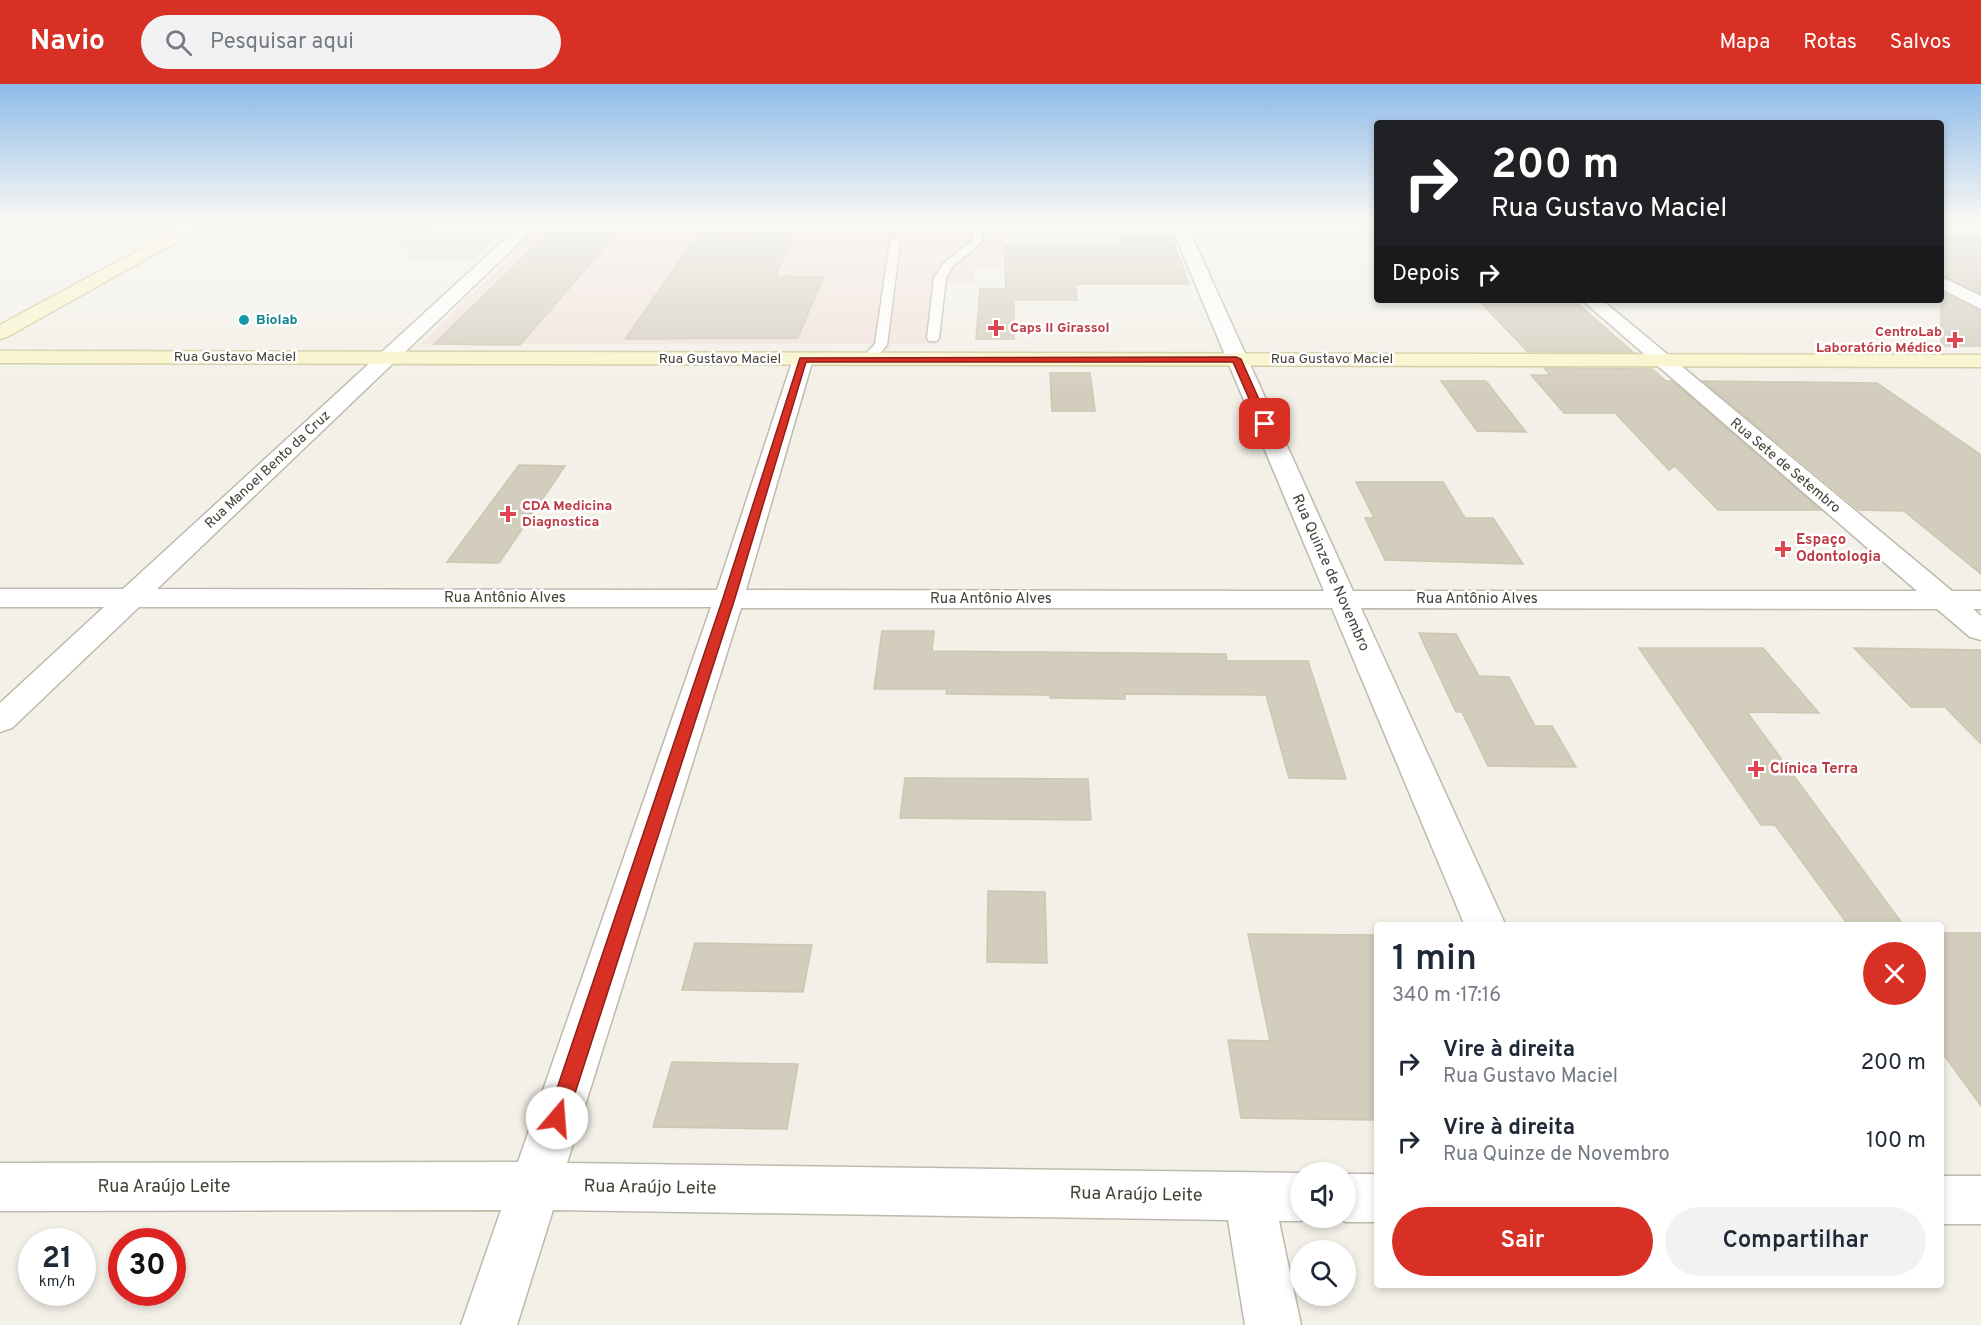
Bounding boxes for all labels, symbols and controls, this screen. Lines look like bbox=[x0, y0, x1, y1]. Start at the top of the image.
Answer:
search box bbox=[141, 15, 561, 69]
text: Navio bbox=[30, 24, 105, 60]
icon: search bbox=[162, 26, 195, 59]
text: Pesquisar aqui bbox=[210, 29, 354, 56]
text: Mapa bbox=[1720, 29, 1770, 56]
text: Rotas bbox=[1803, 29, 1857, 56]
text: Salvos bbox=[1890, 29, 1951, 56]
text: 200 m bbox=[1491, 140, 1619, 193]
icon: right bbox=[1392, 144, 1470, 222]
text: Rua Gustavo Maciel bbox=[1491, 192, 1727, 226]
icon: right bbox=[1472, 258, 1505, 291]
text: Depois bbox=[1392, 261, 1460, 288]
place label: Biolab bbox=[256, 312, 298, 329]
marker: Biolab bbox=[237, 313, 251, 327]
marker: Caps II Girassol bbox=[987, 319, 1005, 337]
place label: Caps II Girassol bbox=[1010, 320, 1110, 337]
place label: CentroLab Laboratório Médico bbox=[1816, 324, 1942, 357]
marker: CentroLab Laboratório Médico bbox=[1946, 331, 1964, 349]
street label: Rua Gustavo Maciel bbox=[174, 349, 296, 366]
street label: Rua Gustavo Maciel bbox=[659, 351, 781, 368]
street label: Rua Gustavo Maciel bbox=[1271, 351, 1393, 368]
pin bbox=[1239, 398, 1290, 449]
street label: Rua Manoel Bento da Cruz bbox=[202, 407, 334, 533]
icon: arrive bbox=[1248, 407, 1281, 440]
street label: Rua Sete de Setembro bbox=[1726, 415, 1844, 517]
street label: Rua Quinze de Novembro bbox=[1287, 491, 1373, 655]
place label: CDA Medicina Diagnostica bbox=[522, 498, 612, 531]
marker: CDA Medicina Diagnostica bbox=[499, 505, 517, 523]
place label: Espaço Odontologia bbox=[1796, 531, 1881, 567]
marker: Espaço Odontologia bbox=[1774, 540, 1792, 558]
street label: Rua Antônio Alves bbox=[444, 589, 566, 608]
street label: Rua Antônio Alves bbox=[930, 590, 1052, 609]
street label: Rua Antônio Alves bbox=[1416, 590, 1538, 609]
marker: Clínica Terra bbox=[1747, 760, 1765, 778]
place label: Clínica Terra bbox=[1770, 760, 1858, 779]
text: 1 min bbox=[1392, 937, 1477, 983]
button: close bbox=[1863, 942, 1926, 1005]
text: 340 m · 17:16 bbox=[1392, 983, 1501, 1009]
text: Vire à direita bbox=[1443, 1037, 1575, 1064]
icon: right bbox=[1392, 1047, 1425, 1080]
text: 200 m bbox=[1861, 1050, 1926, 1077]
text: Rua Gustavo Maciel bbox=[1443, 1064, 1618, 1090]
position arrow bbox=[525, 1086, 589, 1150]
text: Vire à direita bbox=[1443, 1115, 1575, 1142]
icon: right bbox=[1392, 1125, 1425, 1158]
text: 100 m bbox=[1866, 1128, 1926, 1155]
text: Rua Quinze de Novembro bbox=[1443, 1142, 1670, 1168]
map controls bbox=[1290, 1162, 1356, 1306]
button: sound bbox=[1290, 1162, 1356, 1228]
street label: Rua Araújo Leite bbox=[583, 1175, 717, 1201]
street label: Rua Araújo Leite bbox=[98, 1176, 230, 1199]
street label: Rua Araújo Leite bbox=[1069, 1182, 1203, 1208]
button: Sair bbox=[1392, 1207, 1653, 1276]
button: Compartilhar bbox=[1665, 1207, 1926, 1276]
speed limit sign: 30 bbox=[108, 1228, 186, 1306]
button: search bbox=[1290, 1240, 1356, 1306]
text: 21 bbox=[42, 1241, 72, 1278]
text: km/h bbox=[39, 1273, 75, 1292]

